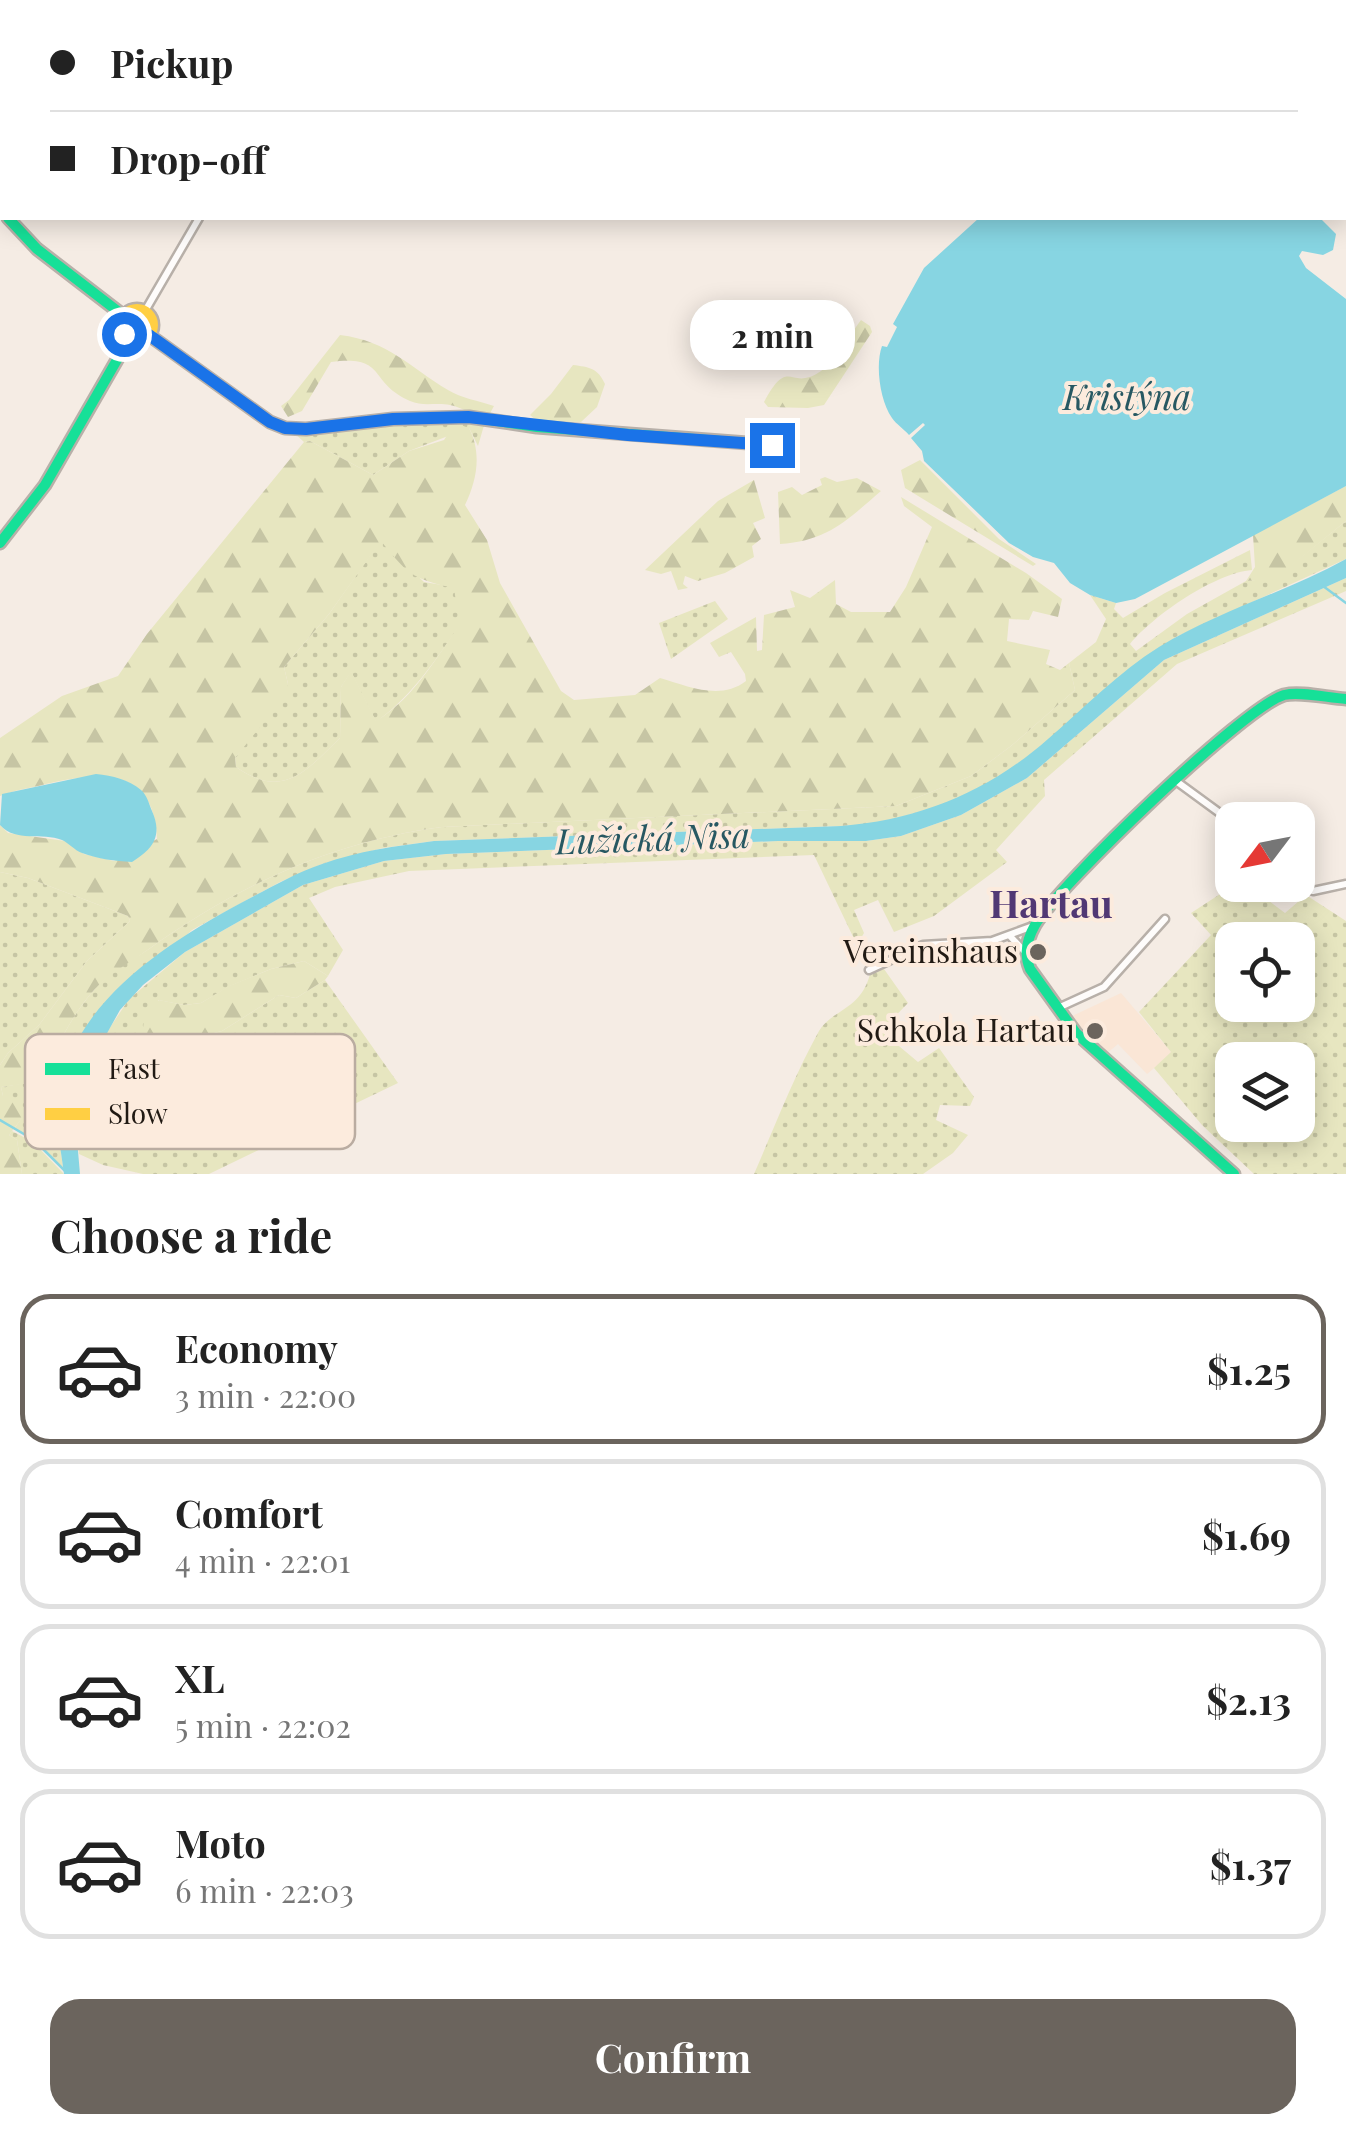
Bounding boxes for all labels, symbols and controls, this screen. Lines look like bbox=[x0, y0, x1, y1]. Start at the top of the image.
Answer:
text: Pickup bbox=[110, 37, 233, 88]
text: Drop-off bbox=[110, 133, 267, 184]
callout: 2 min bbox=[690, 300, 854, 370]
route start bbox=[102, 312, 147, 357]
text: 2 min bbox=[731, 313, 814, 356]
water label: Kristýna bbox=[1061, 372, 1191, 419]
route end bbox=[750, 423, 795, 468]
north arrow bbox=[1215, 802, 1315, 902]
map controls bbox=[1215, 802, 1315, 1142]
water label: Lužická Nisa bbox=[553, 810, 751, 863]
district label: Hartau bbox=[989, 877, 1113, 928]
button: locate bbox=[1215, 922, 1315, 1022]
place label: Vereinshaus bbox=[842, 928, 1018, 971]
marker: Vereinshaus bbox=[1027, 941, 1049, 963]
place label: Schkola Hartau bbox=[857, 1007, 1075, 1050]
marker: Schkola Hartau bbox=[1084, 1020, 1106, 1042]
legend bbox=[25, 1034, 355, 1149]
button: layers bbox=[1215, 1042, 1315, 1142]
text: Fast bbox=[108, 1049, 161, 1086]
text: Slow bbox=[108, 1094, 168, 1131]
text: Choose a ride bbox=[50, 1204, 332, 1264]
text: Economy bbox=[175, 1322, 338, 1373]
icon: car bbox=[55, 1324, 145, 1414]
text: $1.25 bbox=[1207, 1344, 1291, 1395]
text: 3 min · 22:00 bbox=[175, 1373, 356, 1416]
text: Comfort bbox=[175, 1487, 323, 1538]
icon: car bbox=[55, 1489, 145, 1579]
text: $1.69 bbox=[1202, 1509, 1291, 1560]
text: 4 min · 22:01 bbox=[175, 1538, 350, 1581]
text: XL bbox=[175, 1652, 224, 1703]
icon: car bbox=[55, 1654, 145, 1744]
text: $2.13 bbox=[1206, 1674, 1291, 1725]
text: 5 min · 22:02 bbox=[175, 1703, 351, 1746]
text: Moto bbox=[175, 1817, 266, 1868]
icon: car bbox=[55, 1819, 145, 1909]
text: $1.37 bbox=[1210, 1839, 1291, 1890]
text: 6 min · 22:03 bbox=[175, 1868, 354, 1911]
button: Confirm bbox=[50, 1999, 1296, 2114]

